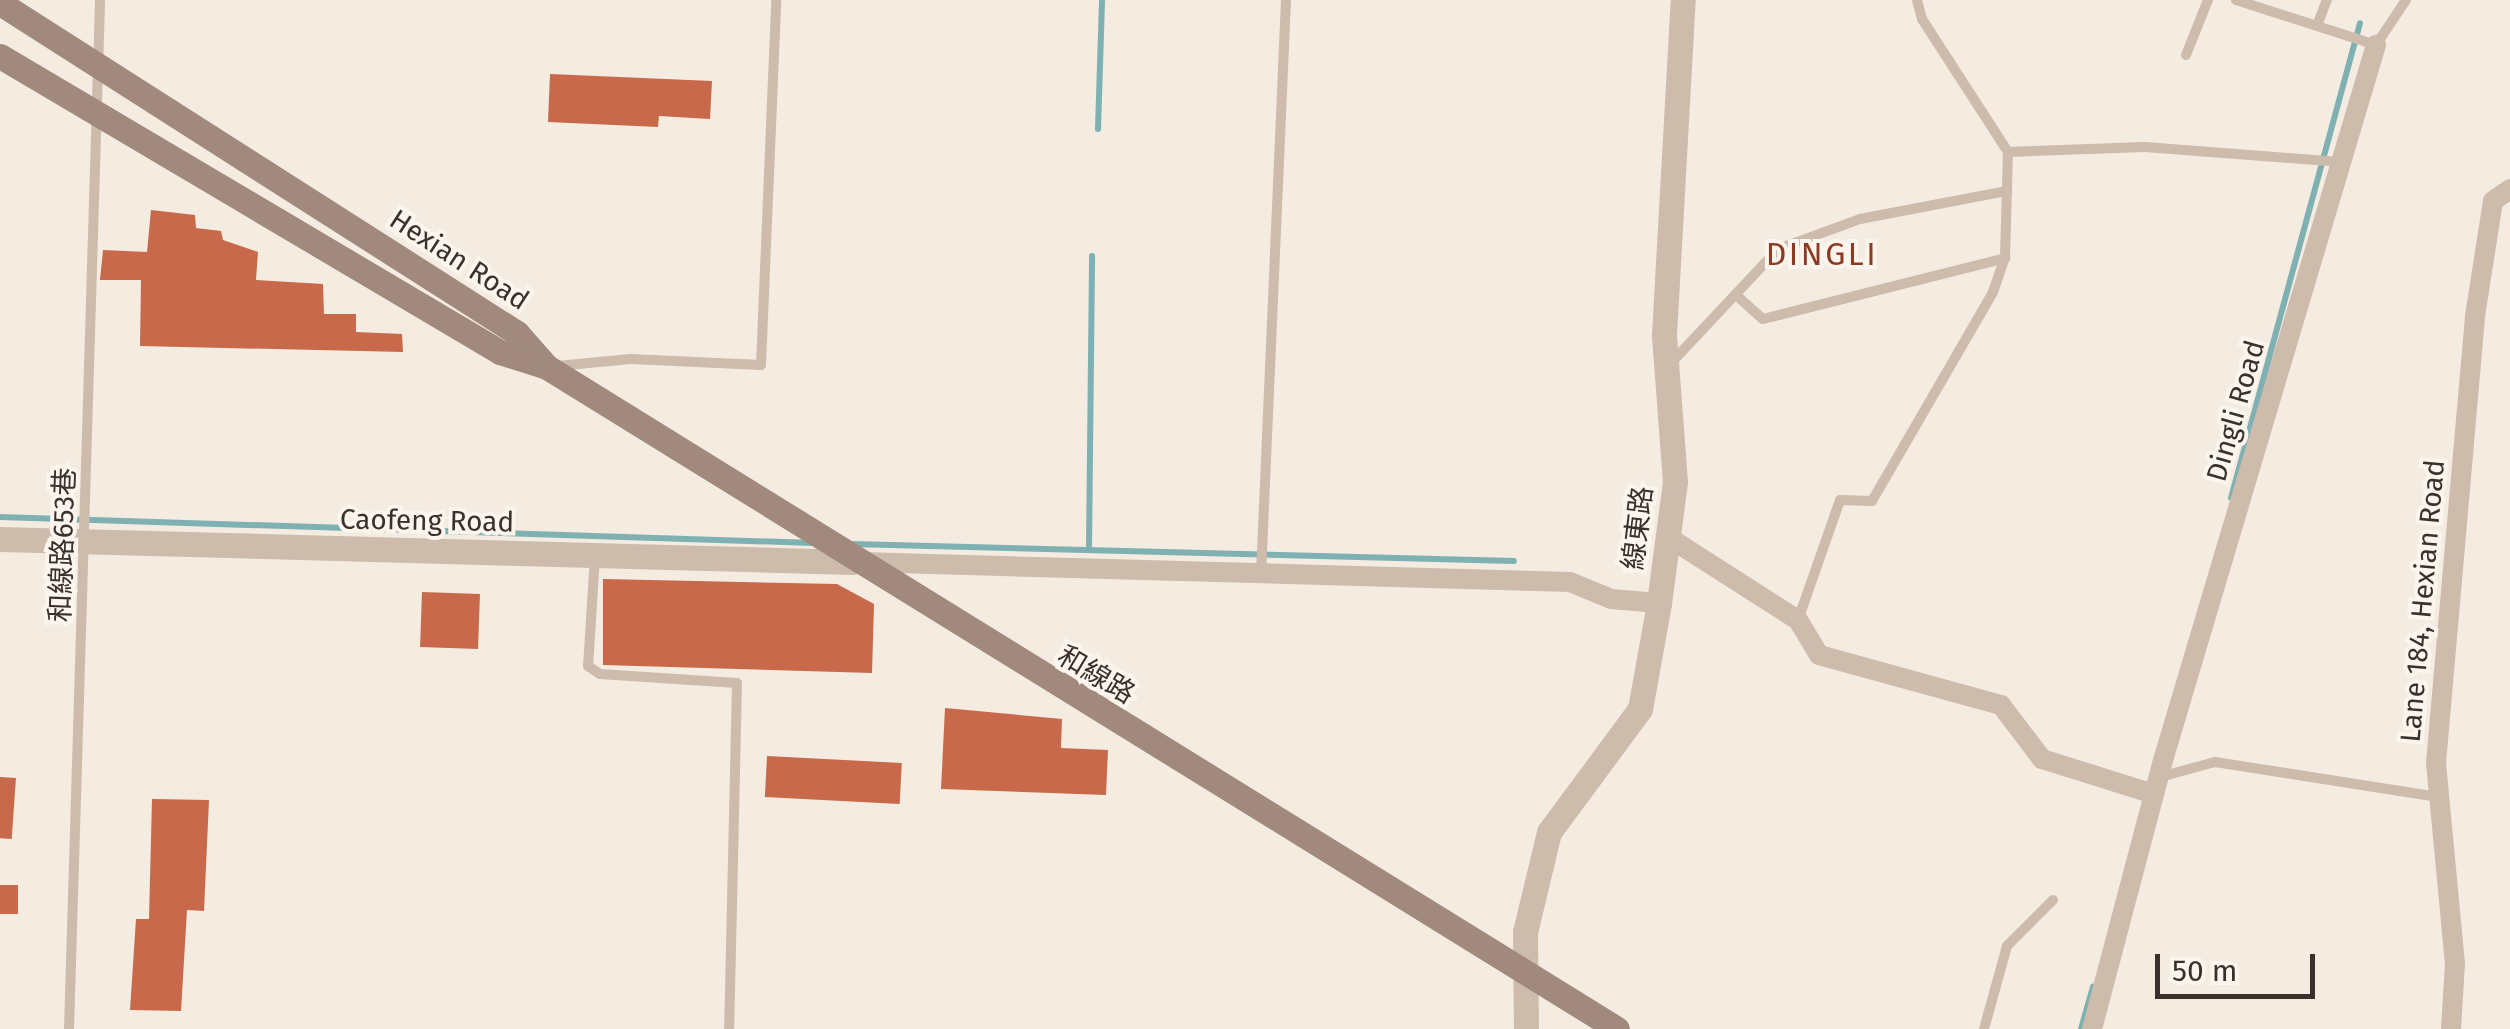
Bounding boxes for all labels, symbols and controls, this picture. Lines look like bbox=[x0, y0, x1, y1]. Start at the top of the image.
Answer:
street label: Hexian Road bbox=[383, 203, 535, 317]
district label: DINGLI bbox=[1766, 235, 1878, 273]
street label: Dingli Road bbox=[2200, 337, 2272, 485]
street label: Lane 184, Hexian Road bbox=[2394, 458, 2452, 744]
street label: 和線路653巷 bbox=[44, 467, 82, 623]
street label: 線東路 bbox=[1616, 484, 1660, 572]
street label: Caofeng Road bbox=[340, 503, 514, 539]
street label: 和線路 bbox=[1051, 639, 1141, 711]
scale bar bbox=[2160, 934, 2320, 996]
text: 50 m bbox=[2172, 953, 2237, 989]

